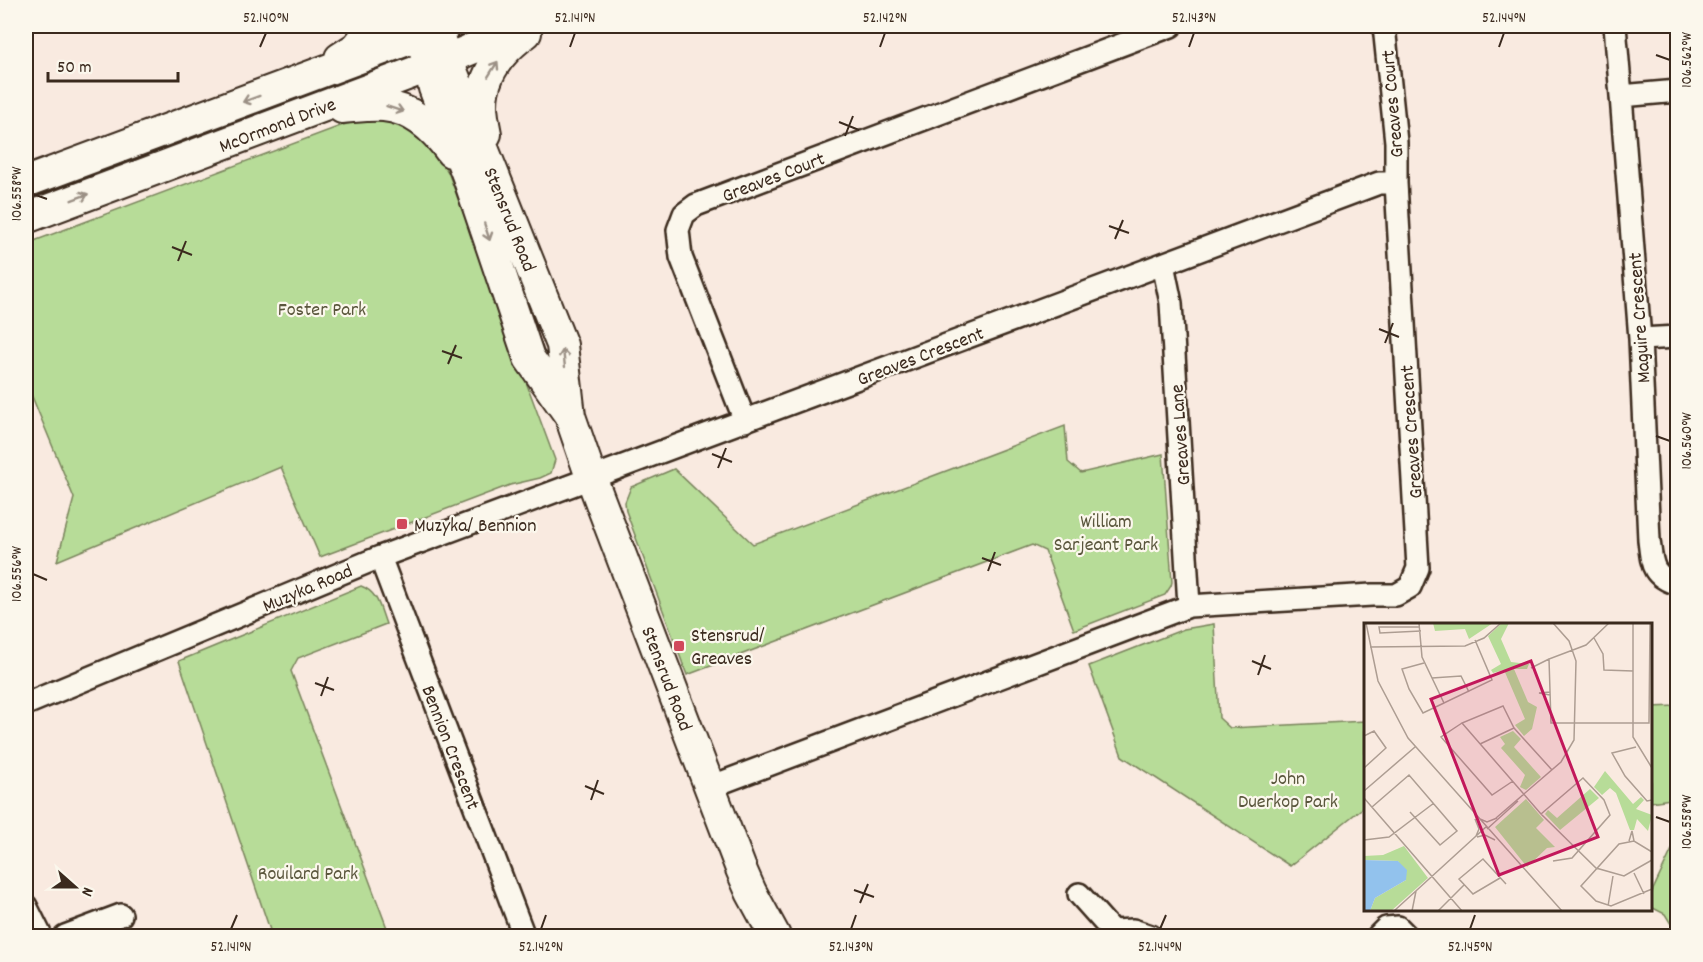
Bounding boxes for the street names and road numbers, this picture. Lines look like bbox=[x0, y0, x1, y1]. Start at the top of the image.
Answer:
street label: Greaves Court bbox=[1375, 49, 1413, 159]
street label: McOrmond Drive bbox=[216, 92, 341, 162]
street label: Greaves Court bbox=[719, 146, 830, 211]
street label: Stensrud Road bbox=[475, 164, 542, 276]
street label: Maguire Crescent bbox=[1622, 252, 1660, 384]
street label: Greaves Crescent bbox=[854, 321, 989, 395]
street label: Greaves Crescent bbox=[1394, 364, 1432, 500]
street label: Greaves Lane bbox=[1164, 383, 1199, 486]
street label: Muzyka Road bbox=[259, 558, 358, 621]
street label: Stensrud Road bbox=[632, 623, 698, 735]
street label: Bennion Crescent bbox=[413, 682, 486, 814]

